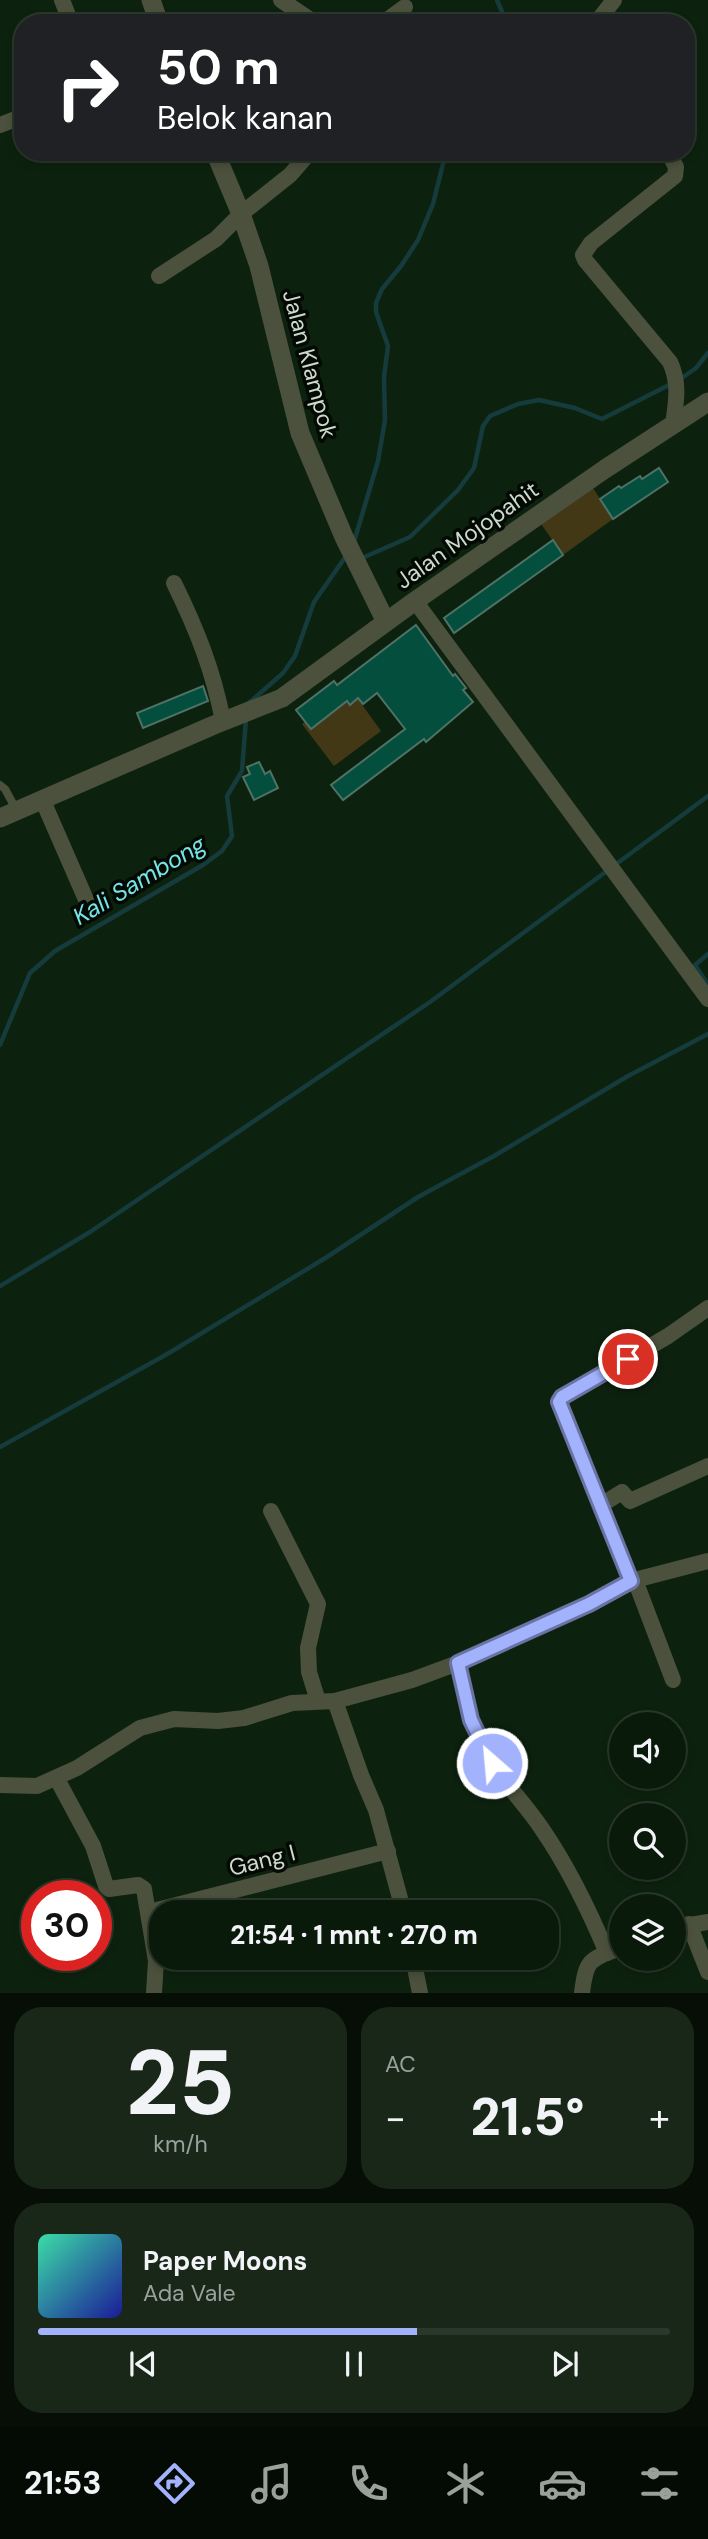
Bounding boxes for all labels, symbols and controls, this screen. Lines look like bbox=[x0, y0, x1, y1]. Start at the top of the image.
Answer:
text: 50 m bbox=[157, 35, 280, 99]
icon: right bbox=[42, 42, 133, 133]
text: Belok kanan bbox=[157, 97, 333, 139]
street label: Jalan Klampok bbox=[276, 287, 344, 442]
street label: Jalan Mojopahit bbox=[390, 475, 544, 595]
water label: Kali Sambong bbox=[67, 828, 212, 932]
pin bbox=[598, 1329, 658, 1389]
icon: arrive bbox=[609, 1340, 647, 1378]
map controls bbox=[609, 1712, 686, 1971]
button: sound bbox=[609, 1712, 686, 1789]
position arrow bbox=[455, 1726, 529, 1800]
button: search bbox=[609, 1803, 686, 1880]
street label: Gang I bbox=[226, 1837, 298, 1883]
speed limit sign: 30 bbox=[21, 1880, 112, 1971]
button: layers bbox=[609, 1894, 686, 1971]
text: 21:54 · 1 mnt · 270 m bbox=[230, 1918, 478, 1952]
text: 25 bbox=[126, 2024, 235, 2142]
text: AC bbox=[385, 2049, 416, 2079]
text: 21.5° bbox=[470, 2083, 585, 2151]
text: − bbox=[385, 2093, 406, 2143]
text: + bbox=[649, 2093, 670, 2143]
text: km/h bbox=[153, 2129, 208, 2159]
text: Paper Moons bbox=[143, 2244, 307, 2278]
text: Ada Vale bbox=[143, 2278, 236, 2308]
icon: previous bbox=[124, 2345, 162, 2383]
icon: pause bbox=[335, 2345, 373, 2383]
icon: next bbox=[546, 2345, 584, 2383]
icon: directions bbox=[150, 2459, 199, 2508]
icon: music bbox=[247, 2459, 296, 2508]
icon: phone bbox=[344, 2459, 393, 2508]
icon: climate bbox=[441, 2459, 490, 2508]
icon: car bbox=[538, 2459, 587, 2508]
icon: filters bbox=[635, 2459, 684, 2508]
text: 21:53 bbox=[24, 2462, 101, 2504]

